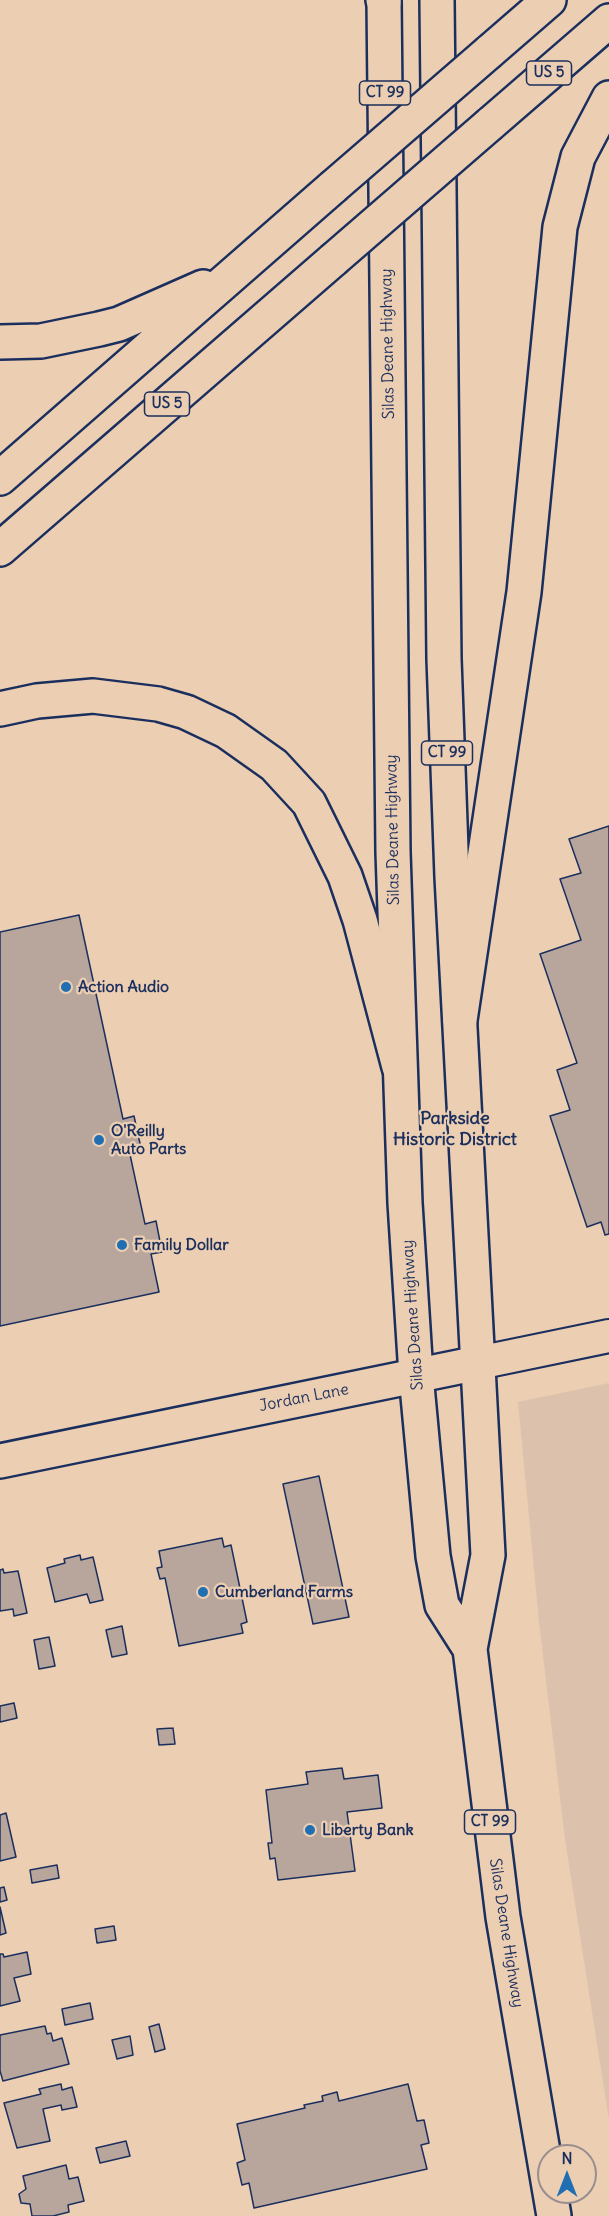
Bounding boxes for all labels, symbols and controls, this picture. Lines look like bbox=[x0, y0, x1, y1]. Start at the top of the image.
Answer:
road number: US 5 bbox=[526, 61, 572, 85]
road number: CT 99 bbox=[360, 81, 410, 105]
street label: Silas Deane Highway bbox=[377, 268, 399, 420]
road number: US 5 bbox=[144, 392, 190, 416]
road number: CT 99 bbox=[422, 741, 472, 765]
street label: Silas Deane Highway bbox=[382, 754, 404, 906]
place label: Action Audio bbox=[78, 977, 169, 997]
marker: Action Audio bbox=[59, 980, 73, 994]
district label: Parkside Historic District bbox=[393, 1108, 517, 1150]
place label: O'Reilly Auto Parts bbox=[111, 1121, 186, 1159]
marker: O'Reilly Auto Parts bbox=[92, 1133, 106, 1147]
place label: Family Dollar bbox=[134, 1235, 229, 1255]
marker: Family Dollar bbox=[115, 1238, 129, 1252]
street label: Silas Deane Highway bbox=[398, 1239, 428, 1391]
street label: Jordan Lane bbox=[258, 1380, 350, 1416]
place label: Cumberland Farms bbox=[215, 1582, 353, 1602]
marker: Cumberland Farms bbox=[196, 1585, 210, 1599]
road number: CT 99 bbox=[464, 1810, 516, 1834]
place label: Liberty Bank bbox=[322, 1820, 414, 1840]
marker: Liberty Bank bbox=[303, 1823, 317, 1837]
street label: Silas Deane Highway bbox=[485, 1857, 527, 2009]
north arrow bbox=[537, 2144, 597, 2204]
text: N bbox=[561, 2148, 573, 2168]

